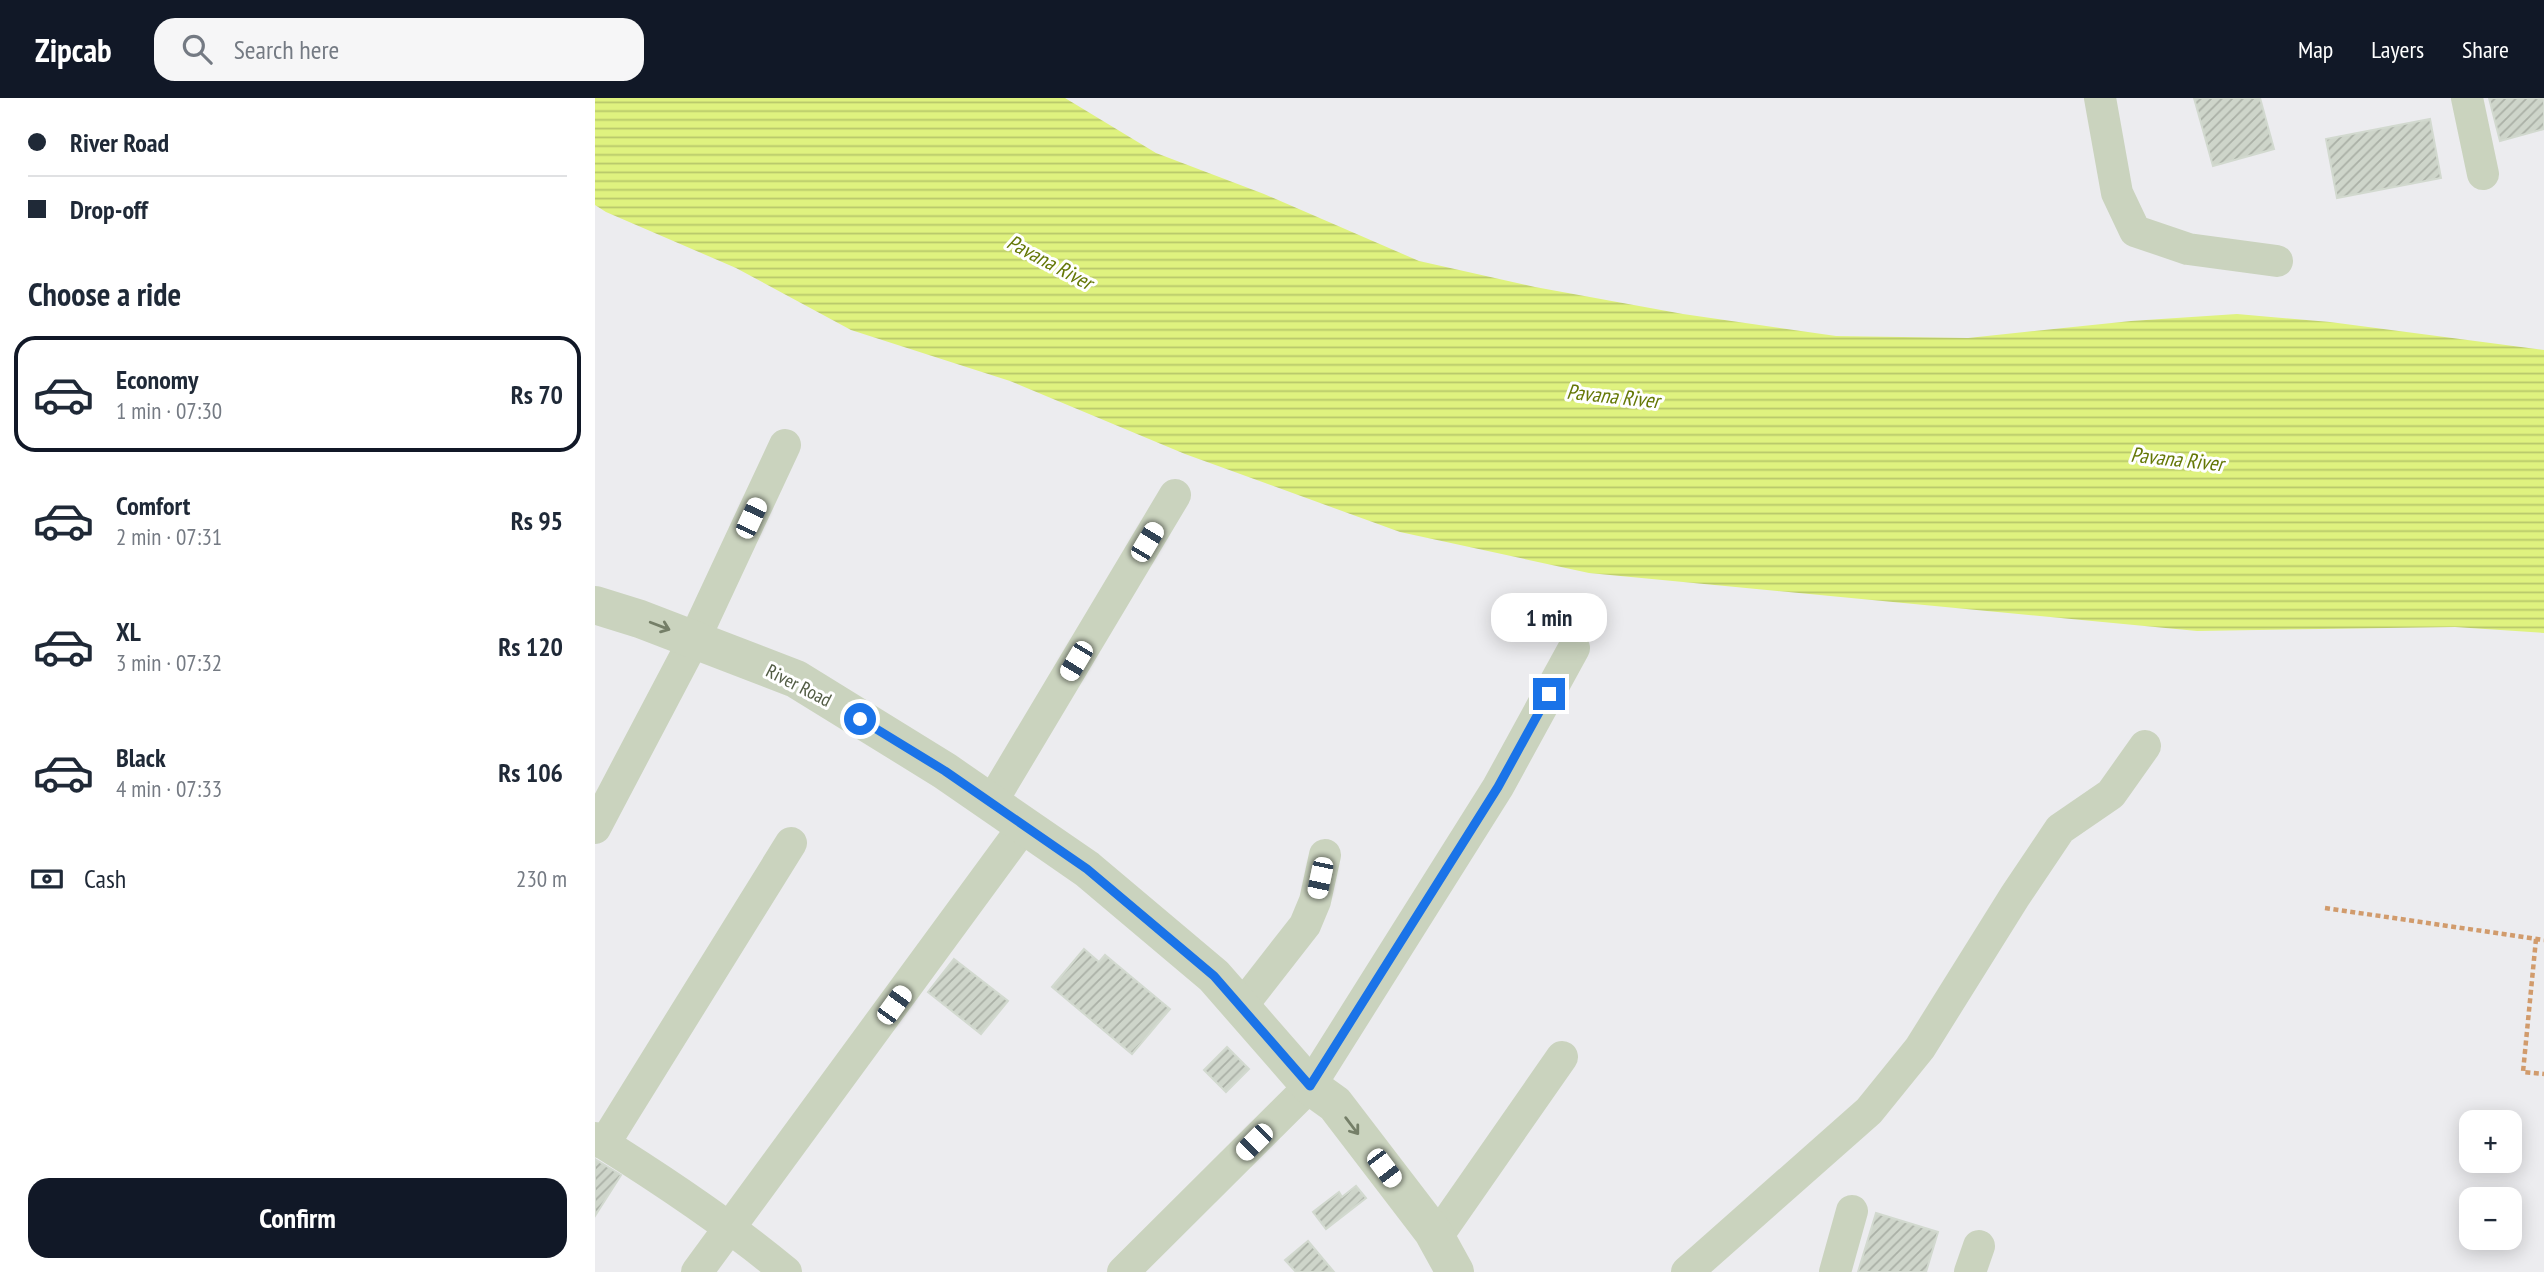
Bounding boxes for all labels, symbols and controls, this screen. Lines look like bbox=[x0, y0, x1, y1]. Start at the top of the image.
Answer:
search box bbox=[154, 18, 644, 81]
text: Zipcab bbox=[35, 28, 112, 71]
icon: search bbox=[178, 30, 216, 68]
text: Search here bbox=[234, 33, 339, 66]
text: Map bbox=[2298, 34, 2333, 65]
text: Layers bbox=[2371, 34, 2424, 65]
text: Share bbox=[2462, 34, 2509, 65]
text: River Road bbox=[70, 126, 169, 159]
text: Drop-off bbox=[70, 193, 148, 226]
water label: Pavana River bbox=[1003, 228, 1100, 297]
text: Choose a ride bbox=[28, 273, 181, 315]
icon: car bbox=[32, 363, 95, 426]
text: Economy bbox=[116, 363, 198, 396]
text: Rs 70 bbox=[511, 378, 563, 411]
water label: Pavana River bbox=[1565, 378, 1664, 415]
text: 1 min · 07:30 bbox=[116, 396, 222, 425]
water label: Pavana River bbox=[2129, 441, 2228, 478]
icon: car bbox=[32, 489, 95, 552]
text: Comfort bbox=[116, 489, 190, 522]
car bbox=[733, 495, 770, 541]
text: Rs 95 bbox=[511, 504, 563, 537]
car bbox=[1128, 519, 1167, 565]
text: 2 min · 07:31 bbox=[116, 522, 222, 551]
callout: 1 min bbox=[1491, 592, 1607, 642]
text: 1 min bbox=[1526, 603, 1572, 632]
icon: car bbox=[32, 615, 95, 678]
text: XL bbox=[116, 615, 141, 648]
one-way arrow bbox=[648, 621, 670, 634]
text: Rs 120 bbox=[498, 630, 563, 663]
car bbox=[1057, 638, 1096, 684]
text: 3 min · 07:32 bbox=[116, 648, 222, 677]
street label: River Road bbox=[762, 658, 836, 712]
route end bbox=[1533, 678, 1565, 710]
route start bbox=[844, 703, 876, 735]
icon: car bbox=[32, 741, 95, 804]
text: Black bbox=[116, 741, 166, 774]
text: Rs 106 bbox=[498, 756, 563, 789]
text: 4 min · 07:33 bbox=[116, 774, 222, 803]
car bbox=[1306, 855, 1335, 901]
icon: cash bbox=[28, 860, 66, 898]
text: Cash bbox=[84, 862, 126, 895]
text: 230 m bbox=[516, 864, 567, 893]
car bbox=[874, 982, 915, 1028]
map controls bbox=[2459, 1110, 2522, 1250]
button: + bbox=[2459, 1110, 2522, 1173]
one-way arrow bbox=[1345, 1116, 1360, 1135]
car bbox=[1232, 1120, 1277, 1164]
car bbox=[1363, 1145, 1406, 1191]
button: Confirm bbox=[28, 1178, 567, 1258]
button: − bbox=[2459, 1187, 2522, 1250]

